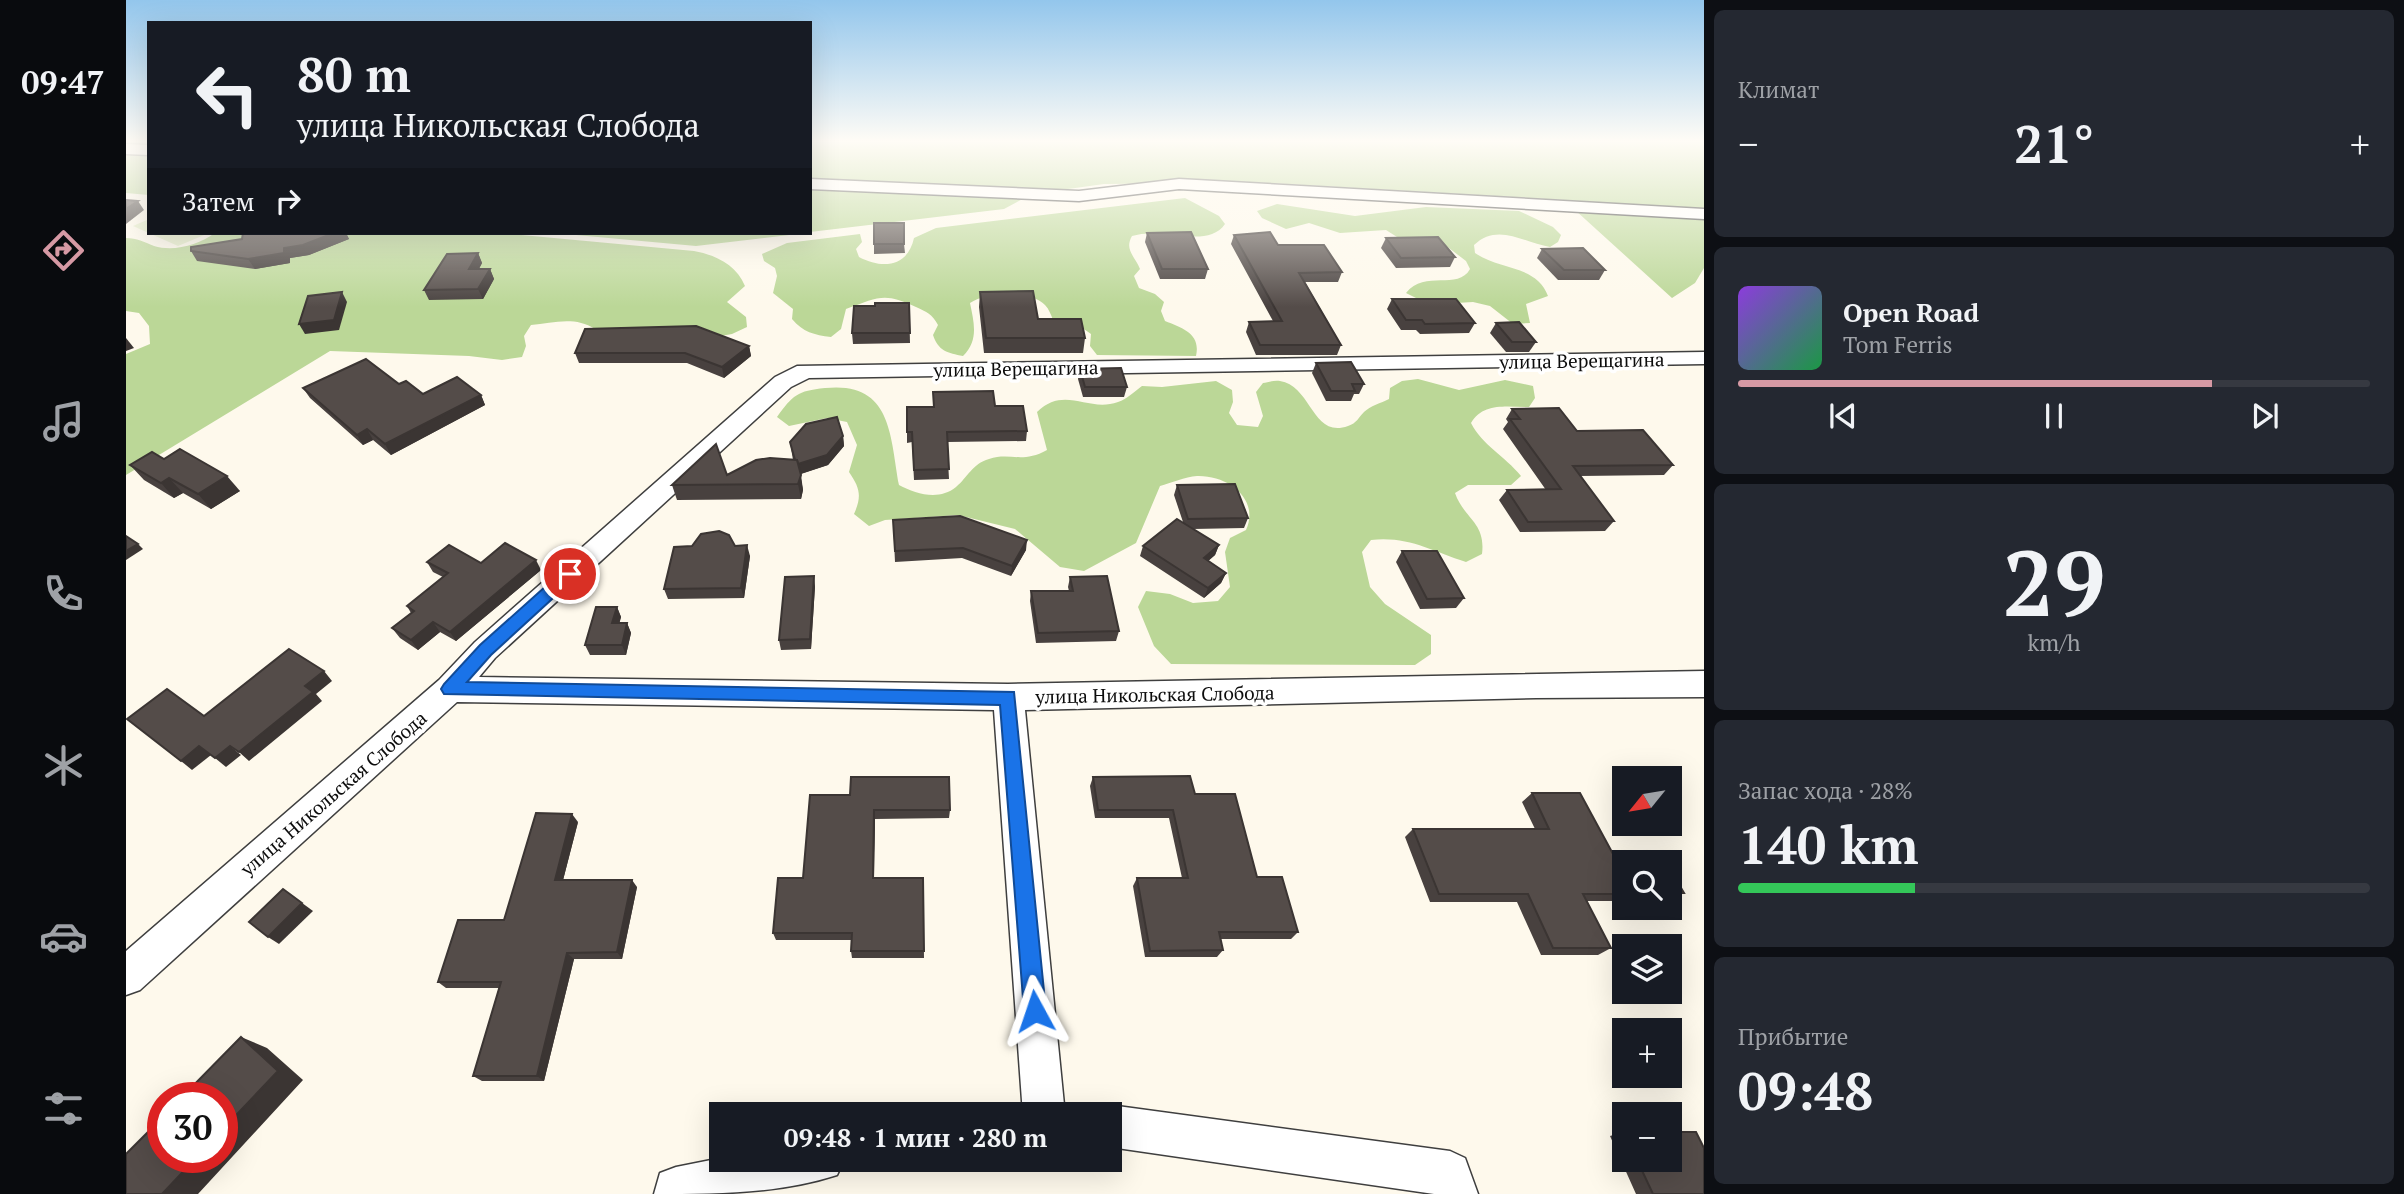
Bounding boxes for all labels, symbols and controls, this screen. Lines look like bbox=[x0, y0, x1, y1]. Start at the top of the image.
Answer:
text: 80 m bbox=[297, 41, 411, 106]
icon: left bbox=[182, 49, 273, 140]
text: 09:47 bbox=[21, 61, 105, 103]
text: Климат bbox=[1738, 74, 1819, 105]
text: улица Никольская Слобода bbox=[297, 104, 700, 146]
text: 21° bbox=[2014, 109, 2094, 178]
text: − bbox=[1738, 119, 1758, 169]
text: + bbox=[2350, 119, 2370, 169]
icon: right bbox=[269, 182, 307, 220]
text: Затем bbox=[182, 184, 255, 218]
icon: directions bbox=[39, 226, 88, 275]
text: Open Road bbox=[1843, 295, 1979, 329]
text: Tom Ferris bbox=[1843, 329, 1953, 360]
street label: улица Верещагина bbox=[1498, 346, 1665, 374]
street label: улица Верещагина bbox=[932, 354, 1099, 382]
icon: music bbox=[39, 397, 88, 446]
icon: previous bbox=[1824, 397, 1862, 435]
icon: pause bbox=[2035, 397, 2073, 435]
icon: next bbox=[2246, 397, 2284, 435]
text: 29 bbox=[2003, 521, 2105, 642]
pin bbox=[540, 544, 600, 604]
icon: arrive bbox=[551, 555, 589, 593]
icon: phone bbox=[39, 569, 88, 618]
text: km/h bbox=[2027, 627, 2081, 658]
street label: улица Никольская Слобода bbox=[1034, 679, 1275, 709]
street label: улица Никольская Слобода bbox=[234, 705, 432, 882]
icon: climate bbox=[39, 741, 88, 790]
north arrow bbox=[1612, 766, 1682, 836]
map controls bbox=[1612, 766, 1682, 1172]
text: Запас хода · 28% bbox=[1738, 775, 1913, 806]
text: 140 km bbox=[1738, 810, 1919, 879]
button: search bbox=[1612, 850, 1682, 920]
icon: car bbox=[39, 912, 88, 961]
button: layers bbox=[1612, 934, 1682, 1004]
position arrow bbox=[998, 974, 1072, 1048]
button: + bbox=[1612, 1018, 1682, 1088]
text: Прибытие bbox=[1738, 1021, 1848, 1052]
text: 09:48 bbox=[1738, 1056, 1873, 1125]
speed limit sign: 30 bbox=[147, 1082, 238, 1173]
icon: filters bbox=[39, 1084, 88, 1133]
button: − bbox=[1612, 1102, 1682, 1172]
text: 09:48 · 1 мин · 280 m bbox=[784, 1120, 1047, 1154]

